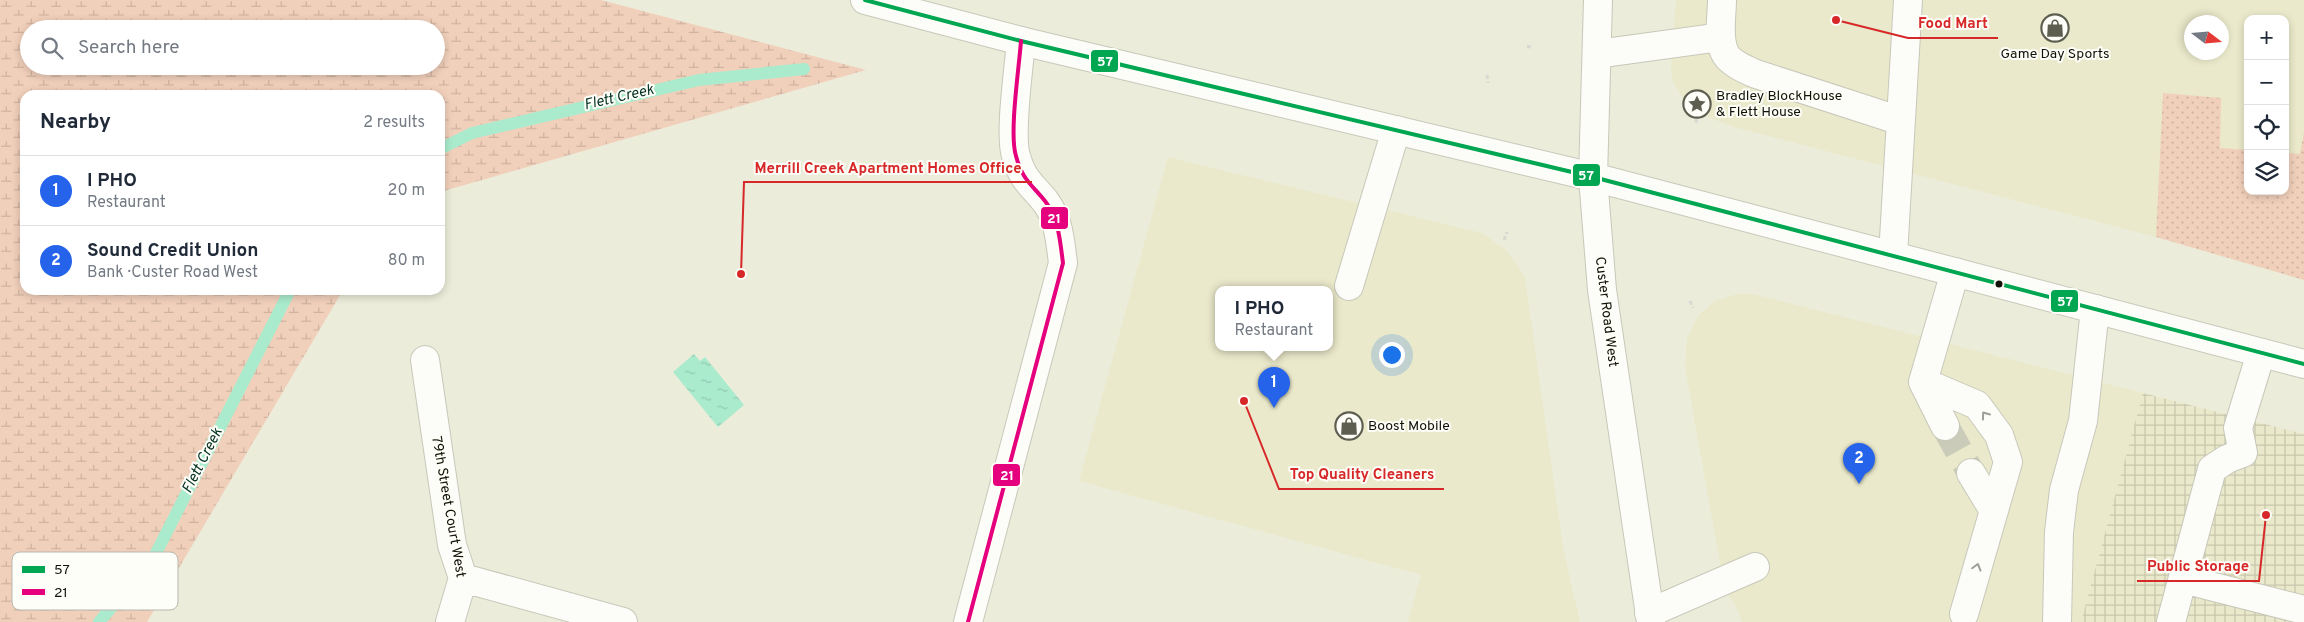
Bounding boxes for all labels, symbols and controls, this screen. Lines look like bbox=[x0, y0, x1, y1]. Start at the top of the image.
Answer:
callout: Food Mart bbox=[1908, 8, 1998, 38]
shop icon: Game Day Sports bbox=[2040, 13, 2070, 43]
text: Food Mart bbox=[1918, 15, 1988, 34]
north arrow bbox=[2184, 15, 2229, 60]
map controls bbox=[2244, 15, 2289, 195]
button: + bbox=[2244, 15, 2289, 60]
search box bbox=[20, 20, 445, 75]
icon: search bbox=[38, 34, 66, 62]
text: Search here bbox=[78, 36, 180, 60]
place label: Game Day Sports bbox=[2000, 46, 2110, 63]
line badge: 57 bbox=[1090, 49, 1119, 73]
text: 57 bbox=[1097, 54, 1113, 71]
button: − bbox=[2244, 60, 2289, 105]
water label: Flett Creek bbox=[582, 81, 656, 115]
place label: Bradley BlockHouse & Flett House bbox=[1716, 88, 1842, 121]
place icon: Bradley BlockHouse & Flett House bbox=[1682, 89, 1712, 119]
button: locate bbox=[2244, 105, 2289, 150]
text: Nearby bbox=[40, 109, 111, 136]
text: 2 results bbox=[363, 113, 425, 133]
button: layers bbox=[2244, 150, 2289, 195]
callout: Merrill Creek Apartment Homes Office bbox=[744, 152, 1032, 182]
text: Merrill Creek Apartment Homes Office bbox=[754, 160, 1022, 179]
line badge: 57 bbox=[1572, 163, 1601, 187]
text: 57 bbox=[1578, 168, 1594, 185]
text: I PHO bbox=[87, 169, 137, 193]
text: 1 bbox=[53, 181, 59, 201]
text: 20 m bbox=[388, 181, 425, 201]
text: Restaurant bbox=[87, 193, 166, 213]
line badge: 21 bbox=[1040, 206, 1069, 230]
text: 21 bbox=[1047, 211, 1061, 228]
text: Sound Credit Union bbox=[87, 239, 258, 263]
text: 2 bbox=[51, 251, 61, 271]
text: 80 m bbox=[388, 251, 425, 271]
street label: Custer Road West bbox=[1591, 256, 1621, 368]
text: Bank · Custer Road West bbox=[87, 263, 258, 283]
unlabelled marker bbox=[1994, 279, 2004, 289]
popup bbox=[1215, 286, 1333, 351]
line badge: 57 bbox=[2050, 289, 2079, 313]
text: 57 bbox=[2057, 294, 2073, 311]
text: I PHO bbox=[1235, 297, 1284, 321]
text: Restaurant bbox=[1235, 321, 1313, 341]
your location bbox=[1379, 342, 1405, 368]
pin: 1 bbox=[1258, 367, 1290, 408]
shop icon: Boost Mobile bbox=[1334, 411, 1364, 441]
one-way arrow bbox=[1982, 411, 1991, 421]
place label: Boost Mobile bbox=[1368, 418, 1450, 435]
water label: Flett Creek bbox=[178, 425, 228, 497]
street label: 79th Street Court West bbox=[427, 435, 469, 579]
pin: 2 bbox=[1843, 443, 1875, 484]
callout: Top Quality Cleaners bbox=[1279, 459, 1444, 489]
line badge: 21 bbox=[992, 463, 1021, 487]
text: Top Quality Cleaners bbox=[1290, 466, 1434, 485]
text: 21 bbox=[1000, 468, 1014, 485]
callout: Public Storage bbox=[2137, 551, 2259, 581]
legend bbox=[12, 552, 178, 610]
text: Public Storage bbox=[2147, 558, 2249, 577]
text: 57 bbox=[54, 562, 70, 579]
one-way arrow bbox=[1972, 564, 1982, 572]
text: 21 bbox=[54, 585, 68, 602]

